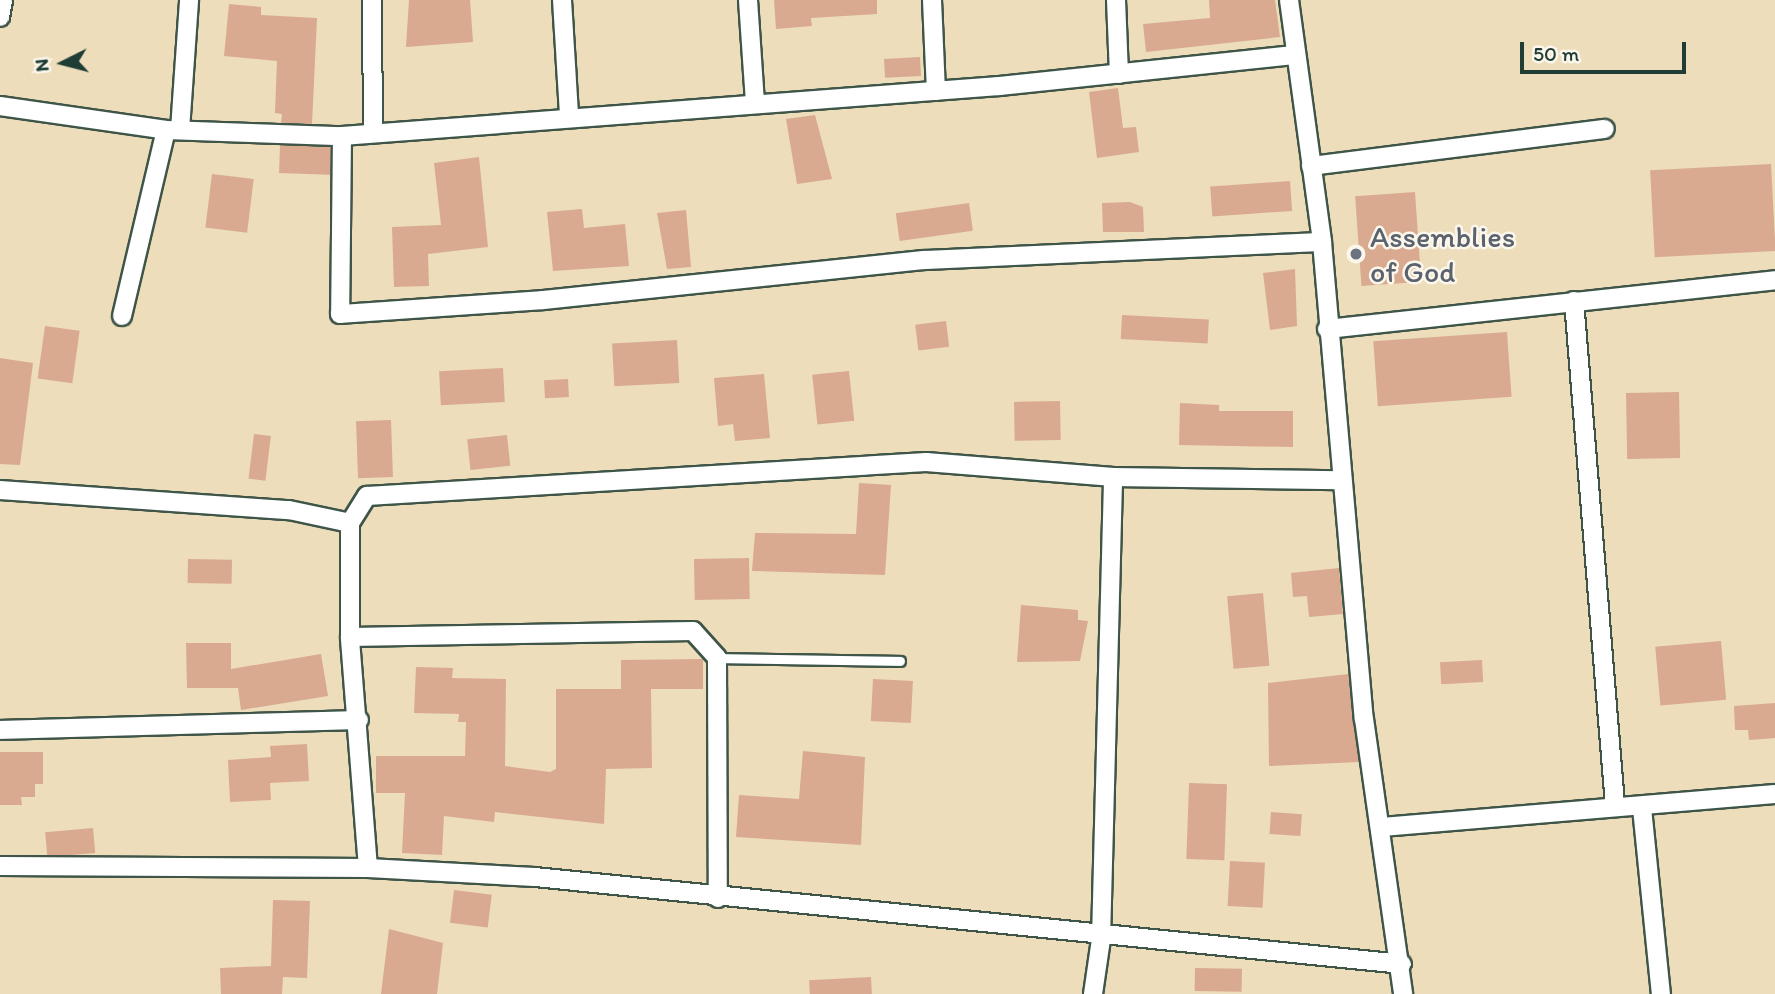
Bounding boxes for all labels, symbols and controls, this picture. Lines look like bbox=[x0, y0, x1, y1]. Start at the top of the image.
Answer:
north arrow bbox=[28, 28, 98, 98]
scale bar bbox=[1523, 28, 1689, 72]
text: 50 m bbox=[1533, 41, 1579, 66]
text: N bbox=[30, 58, 54, 73]
place label: Assemblies of God bbox=[1370, 219, 1515, 290]
marker: Assemblies of God bbox=[1348, 246, 1364, 262]

